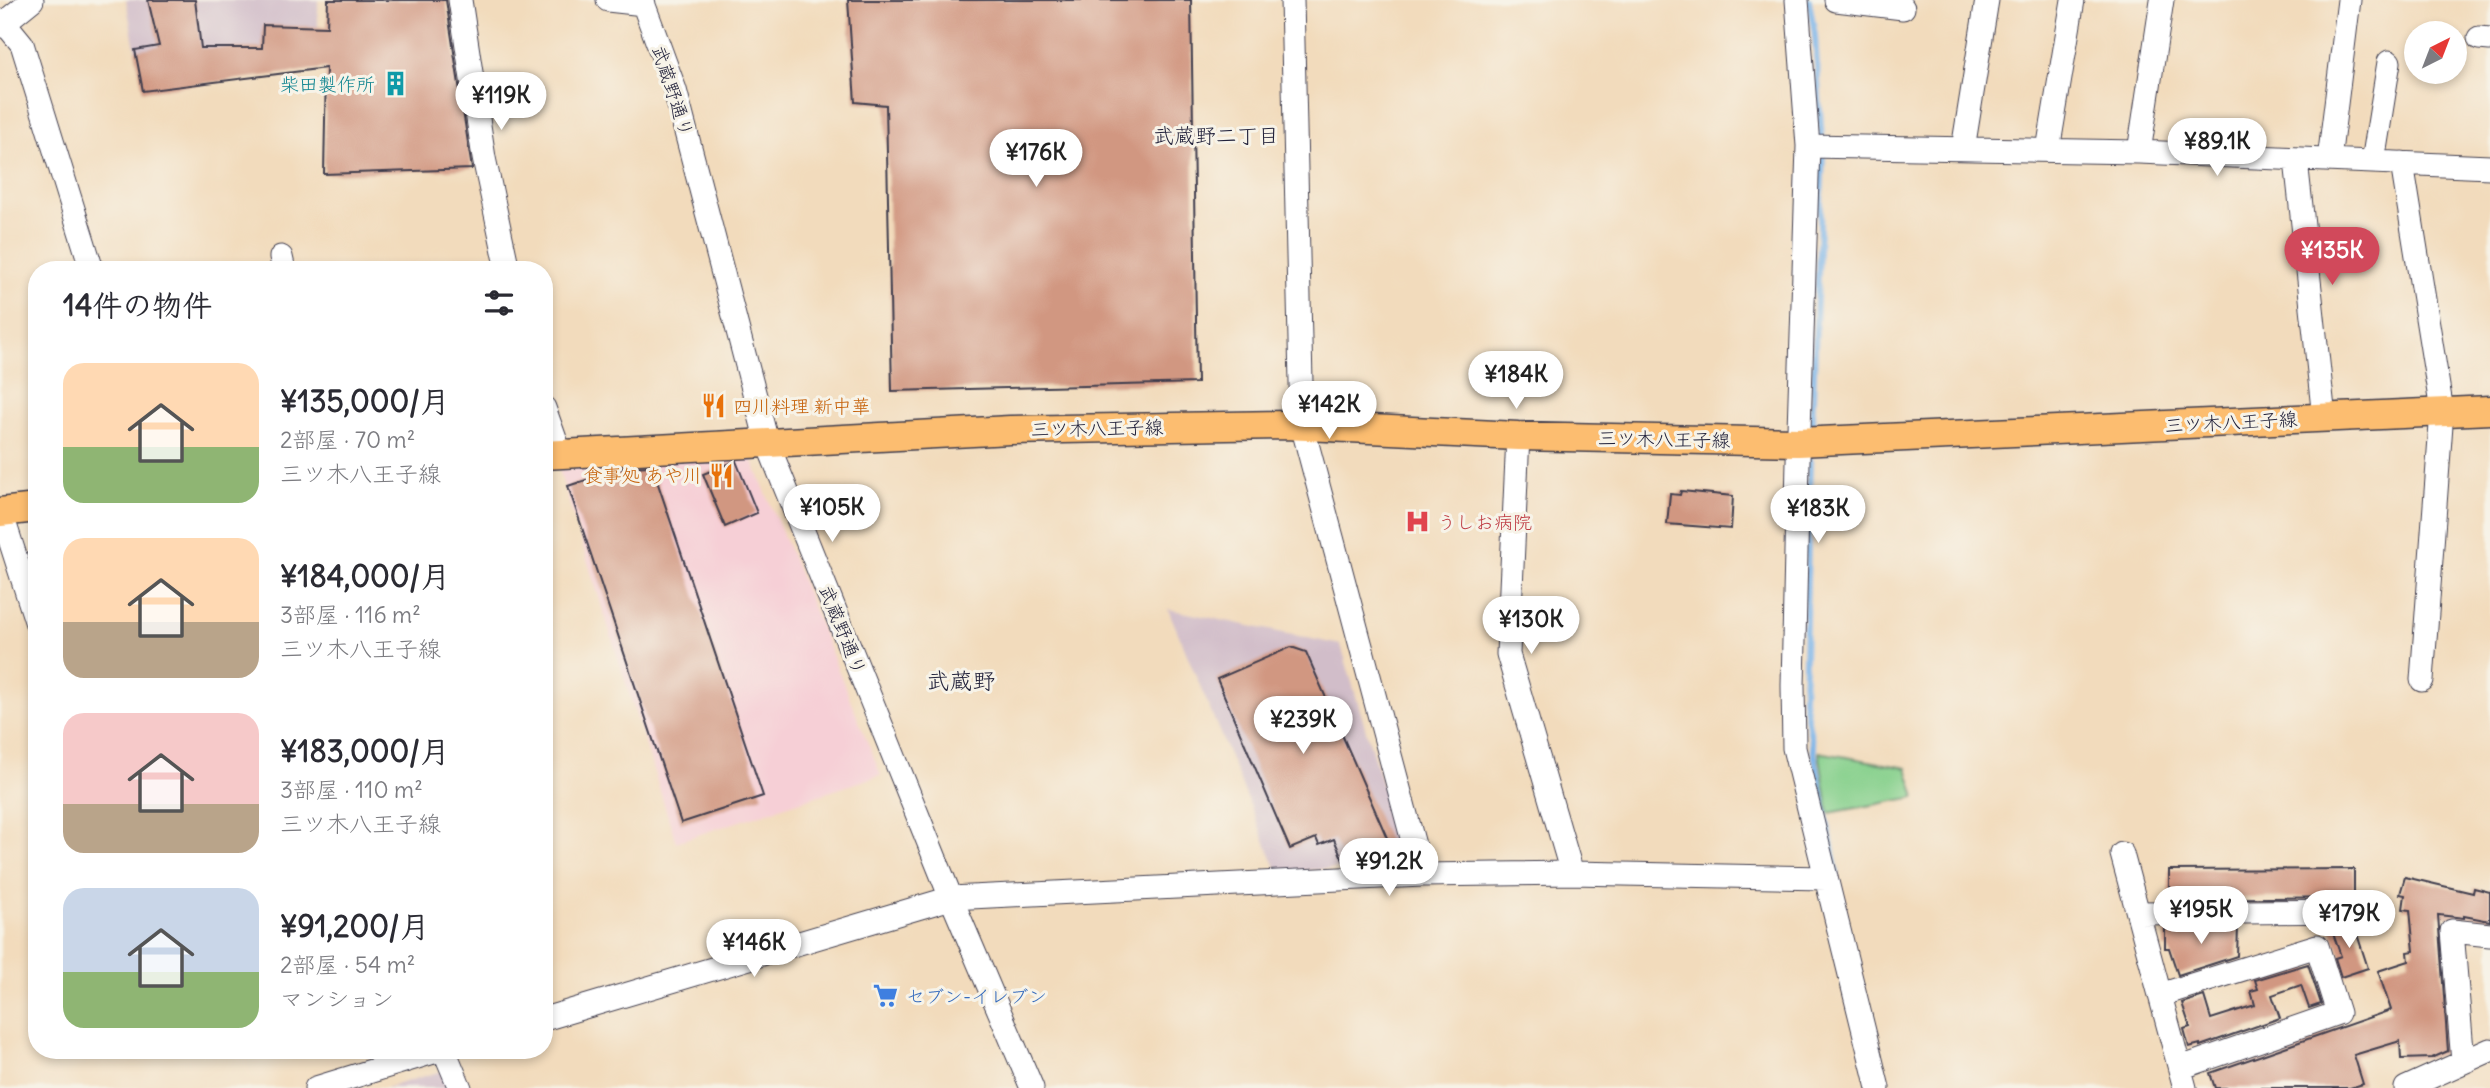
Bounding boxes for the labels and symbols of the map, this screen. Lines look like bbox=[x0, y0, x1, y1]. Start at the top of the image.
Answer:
north arrow bbox=[2404, 21, 2468, 84]
street label: 武蔵野通り bbox=[647, 42, 699, 140]
building icon: 柴田製作所 bbox=[381, 70, 409, 98]
place label: 柴田製作所 bbox=[280, 72, 375, 96]
pin: ¥119K bbox=[452, 72, 550, 132]
pin: ¥89.1K bbox=[2160, 118, 2274, 178]
district label: 武蔵野二丁目 bbox=[1153, 122, 1279, 149]
pin: ¥176K bbox=[987, 130, 1085, 189]
pin: ¥135K bbox=[2283, 228, 2381, 287]
pin: ¥184K bbox=[1467, 352, 1565, 411]
pin: ¥142K bbox=[1280, 382, 1378, 441]
restaurant icon: 四川料理 新中華 bbox=[699, 392, 727, 420]
place label: 四川料理 新中華 bbox=[733, 394, 871, 418]
street label: 三ツ木八王子線 bbox=[2164, 407, 2298, 437]
street label: 三ツ木八王子線 bbox=[1030, 415, 1164, 441]
street label: 三ツ木八王子線 bbox=[1597, 426, 1731, 452]
restaurant icon: 食事処 あや川 bbox=[708, 461, 736, 489]
place label: 食事処 あや川 bbox=[583, 463, 702, 487]
pin: ¥105K bbox=[783, 484, 881, 544]
pin: ¥183K bbox=[1769, 486, 1867, 545]
hospital icon: うしお病院 bbox=[1403, 508, 1431, 536]
place label: うしお病院 bbox=[1437, 510, 1532, 534]
street label: 武蔵野通り bbox=[814, 581, 872, 679]
pin: ¥130K bbox=[1482, 596, 1580, 656]
district label: 武蔵野 bbox=[927, 666, 996, 695]
pin: ¥239K bbox=[1254, 696, 1352, 756]
pin: ¥91.2K bbox=[1332, 838, 1446, 898]
pin: ¥195K bbox=[2152, 886, 2250, 946]
pin: ¥179K bbox=[2300, 890, 2398, 950]
pin: ¥146K bbox=[705, 920, 803, 979]
supermarket icon: セブン-イレブン bbox=[872, 982, 900, 1010]
place label: セブン-イレブン bbox=[906, 984, 1047, 1008]

